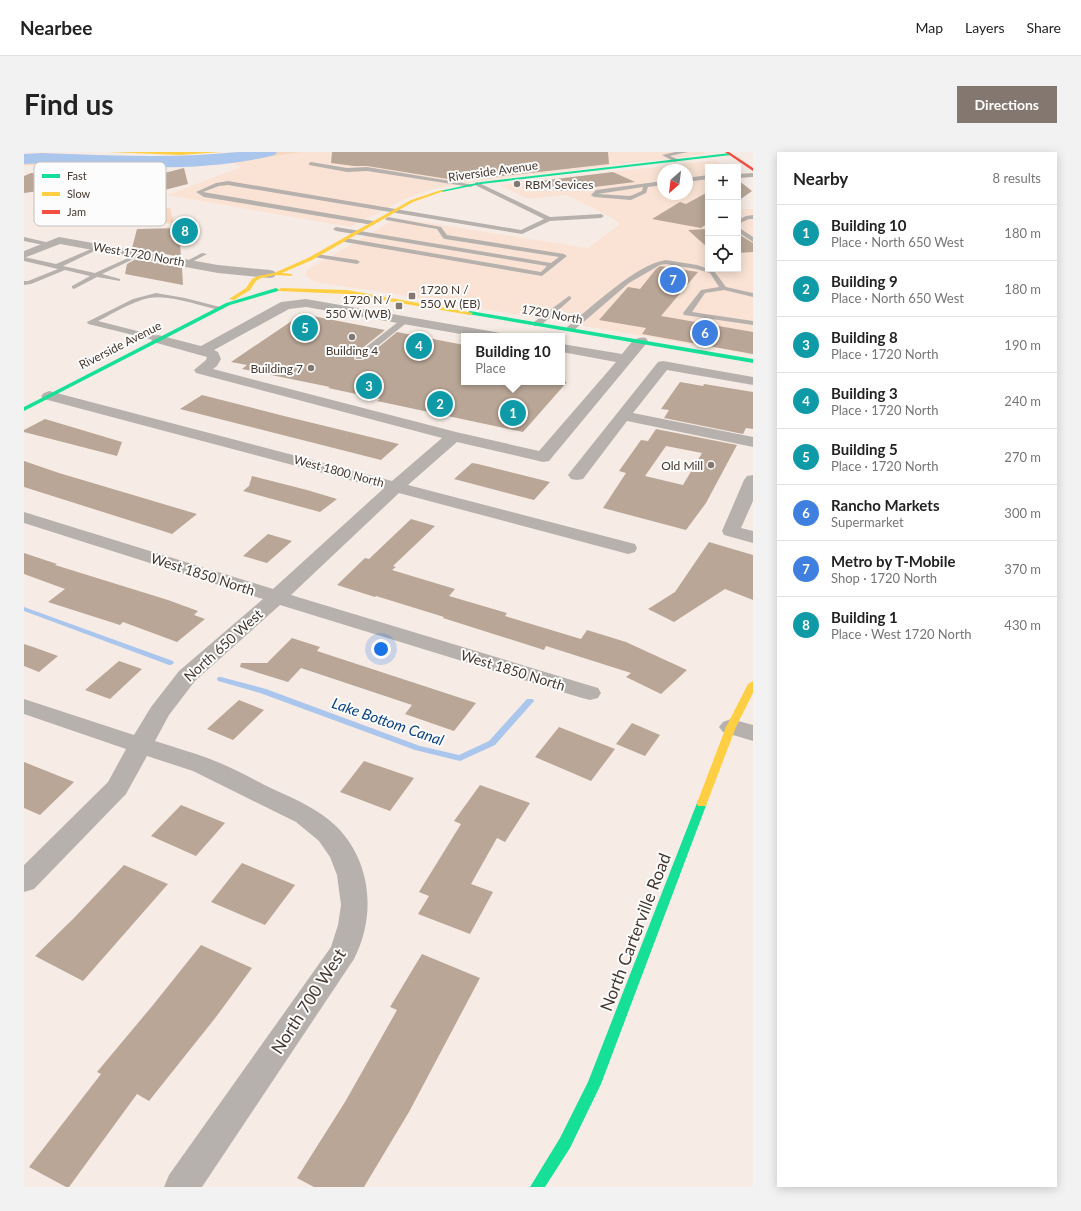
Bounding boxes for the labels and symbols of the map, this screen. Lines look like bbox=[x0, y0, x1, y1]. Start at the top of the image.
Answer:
street label: Riverside Avenue bbox=[447, 157, 539, 185]
legend bbox=[34, 162, 166, 226]
north arrow bbox=[657, 164, 693, 200]
text: Fast bbox=[67, 169, 87, 182]
place label: RBM Sevices bbox=[525, 177, 593, 192]
marker: RBM Sevices bbox=[512, 179, 522, 189]
text: Slow bbox=[67, 187, 91, 200]
text: Jam bbox=[67, 205, 86, 218]
pin: 8 bbox=[172, 216, 198, 246]
street label: West 1720 North bbox=[92, 239, 186, 269]
pin: 7 bbox=[660, 265, 686, 295]
place label: 1720 N / 550 W (EB) bbox=[420, 282, 480, 311]
marker: 1720 N / 550 W (EB) bbox=[407, 291, 417, 301]
place label: 1720 N / 550 W (WB) bbox=[325, 292, 392, 321]
marker: 1720 N / 550 W (WB) bbox=[394, 301, 404, 311]
street label: 1720 North bbox=[520, 301, 584, 327]
pin: 5 bbox=[292, 313, 318, 343]
street label: Riverside Avenue bbox=[76, 318, 164, 372]
pin: 6 bbox=[692, 318, 718, 348]
pin: 4 bbox=[406, 331, 432, 361]
marker: Building 4 bbox=[347, 332, 357, 342]
place label: Building 4 bbox=[326, 343, 378, 358]
place label: Building 7 bbox=[250, 361, 303, 376]
marker: Building 7 bbox=[306, 363, 316, 373]
pin: 3 bbox=[356, 371, 382, 401]
pin: 2 bbox=[427, 389, 453, 419]
pin: 1 bbox=[500, 398, 526, 428]
street label: West 1800 North bbox=[292, 452, 386, 490]
place label: Old Mill bbox=[661, 458, 703, 473]
marker: Old Mill bbox=[706, 460, 716, 470]
street label: West 1850 North bbox=[149, 549, 257, 599]
street label: North 650 West bbox=[180, 605, 266, 685]
your location bbox=[371, 639, 391, 659]
street label: West 1850 North bbox=[459, 646, 567, 694]
water label: Lake Bottom Canal bbox=[330, 693, 447, 749]
street label: North Carterville Road bbox=[595, 850, 675, 1014]
street label: North 700 West bbox=[266, 944, 350, 1058]

